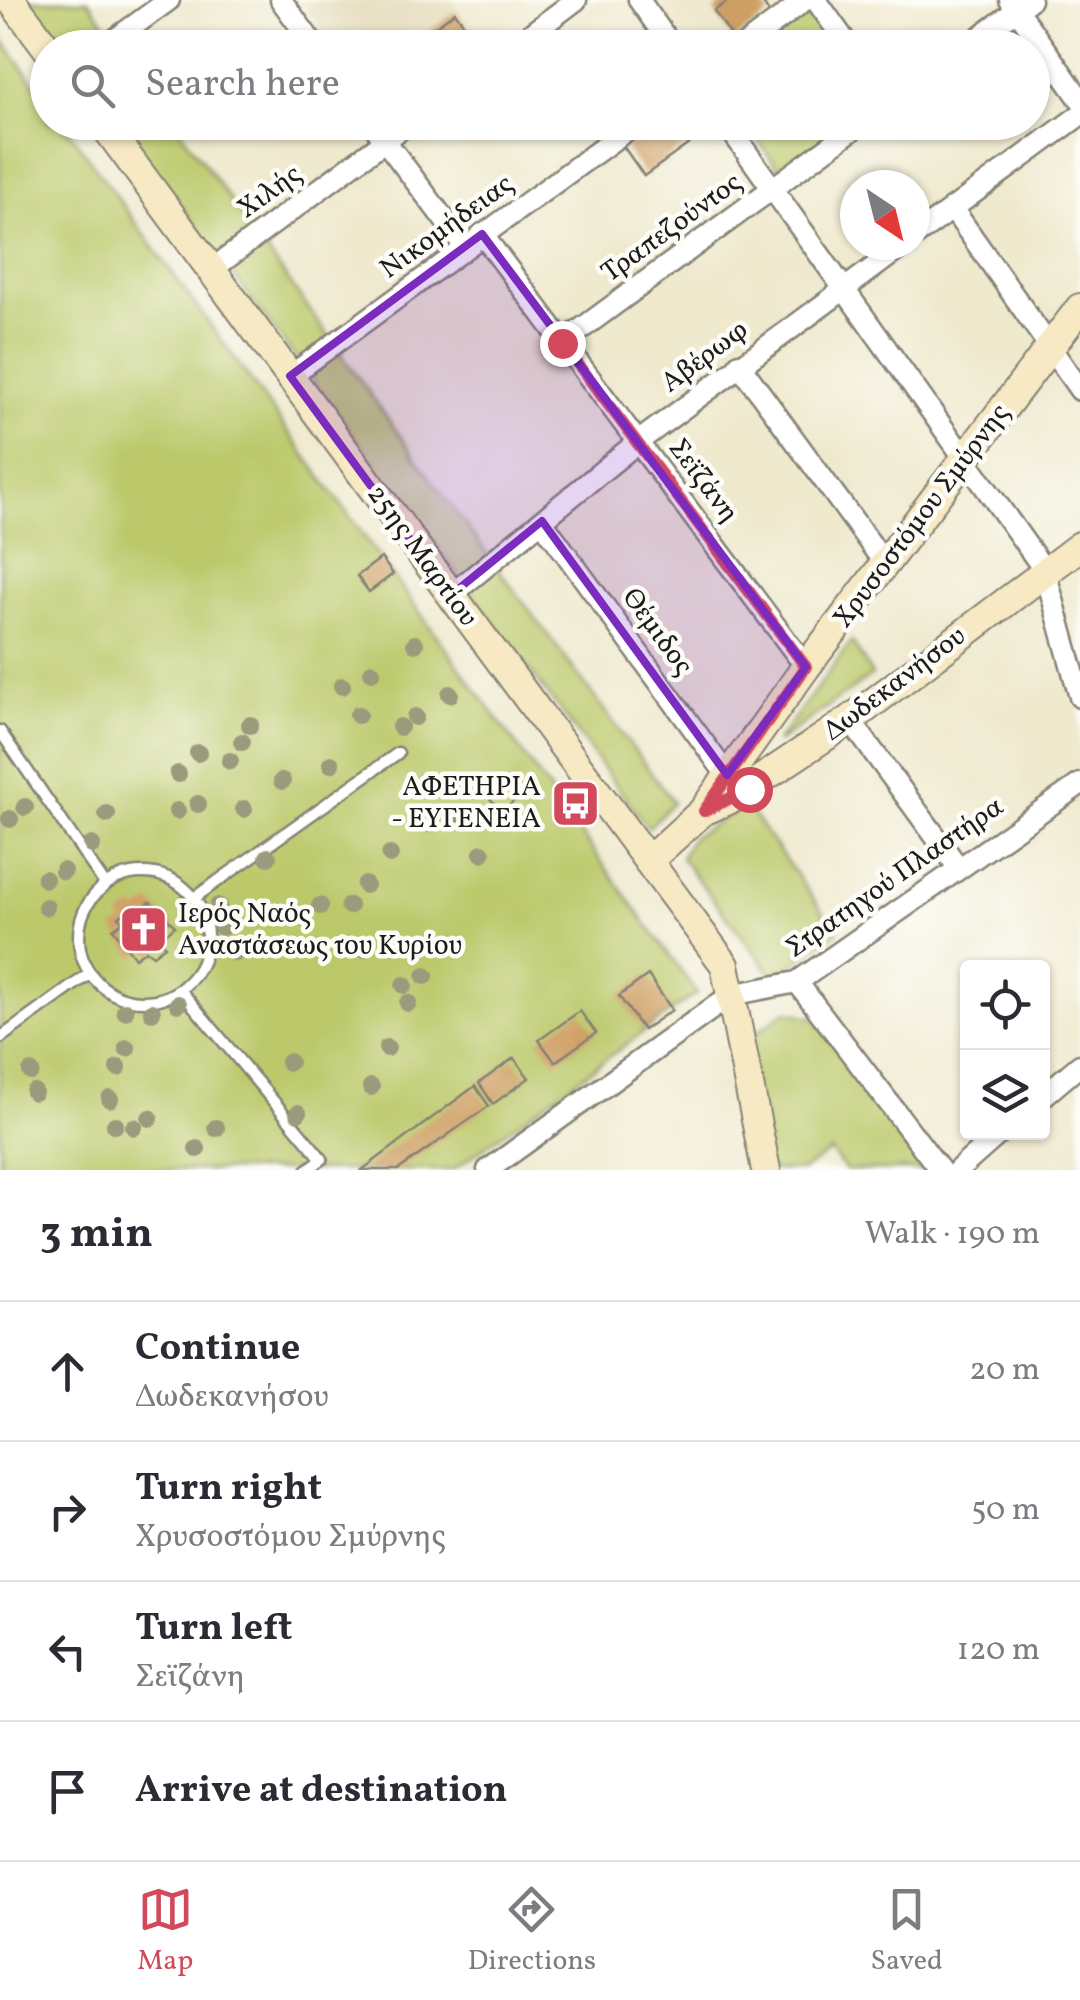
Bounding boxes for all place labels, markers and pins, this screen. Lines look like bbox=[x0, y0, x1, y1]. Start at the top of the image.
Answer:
place label: ΑΦΕΤΗΡΙΑ - ΕΥΓΕΝΕΙΑ bbox=[391, 768, 541, 839]
bus stop icon: ΑΦΕΤΗΡΙΑ - ΕΥΓΕΝΕΙΑ bbox=[550, 777, 602, 829]
place label: Ιερός Ναός Αναστάσεως του Κυρίου bbox=[178, 895, 462, 966]
church icon: Ιερός Ναός Αναστάσεως του Κυρίου bbox=[117, 904, 169, 956]

